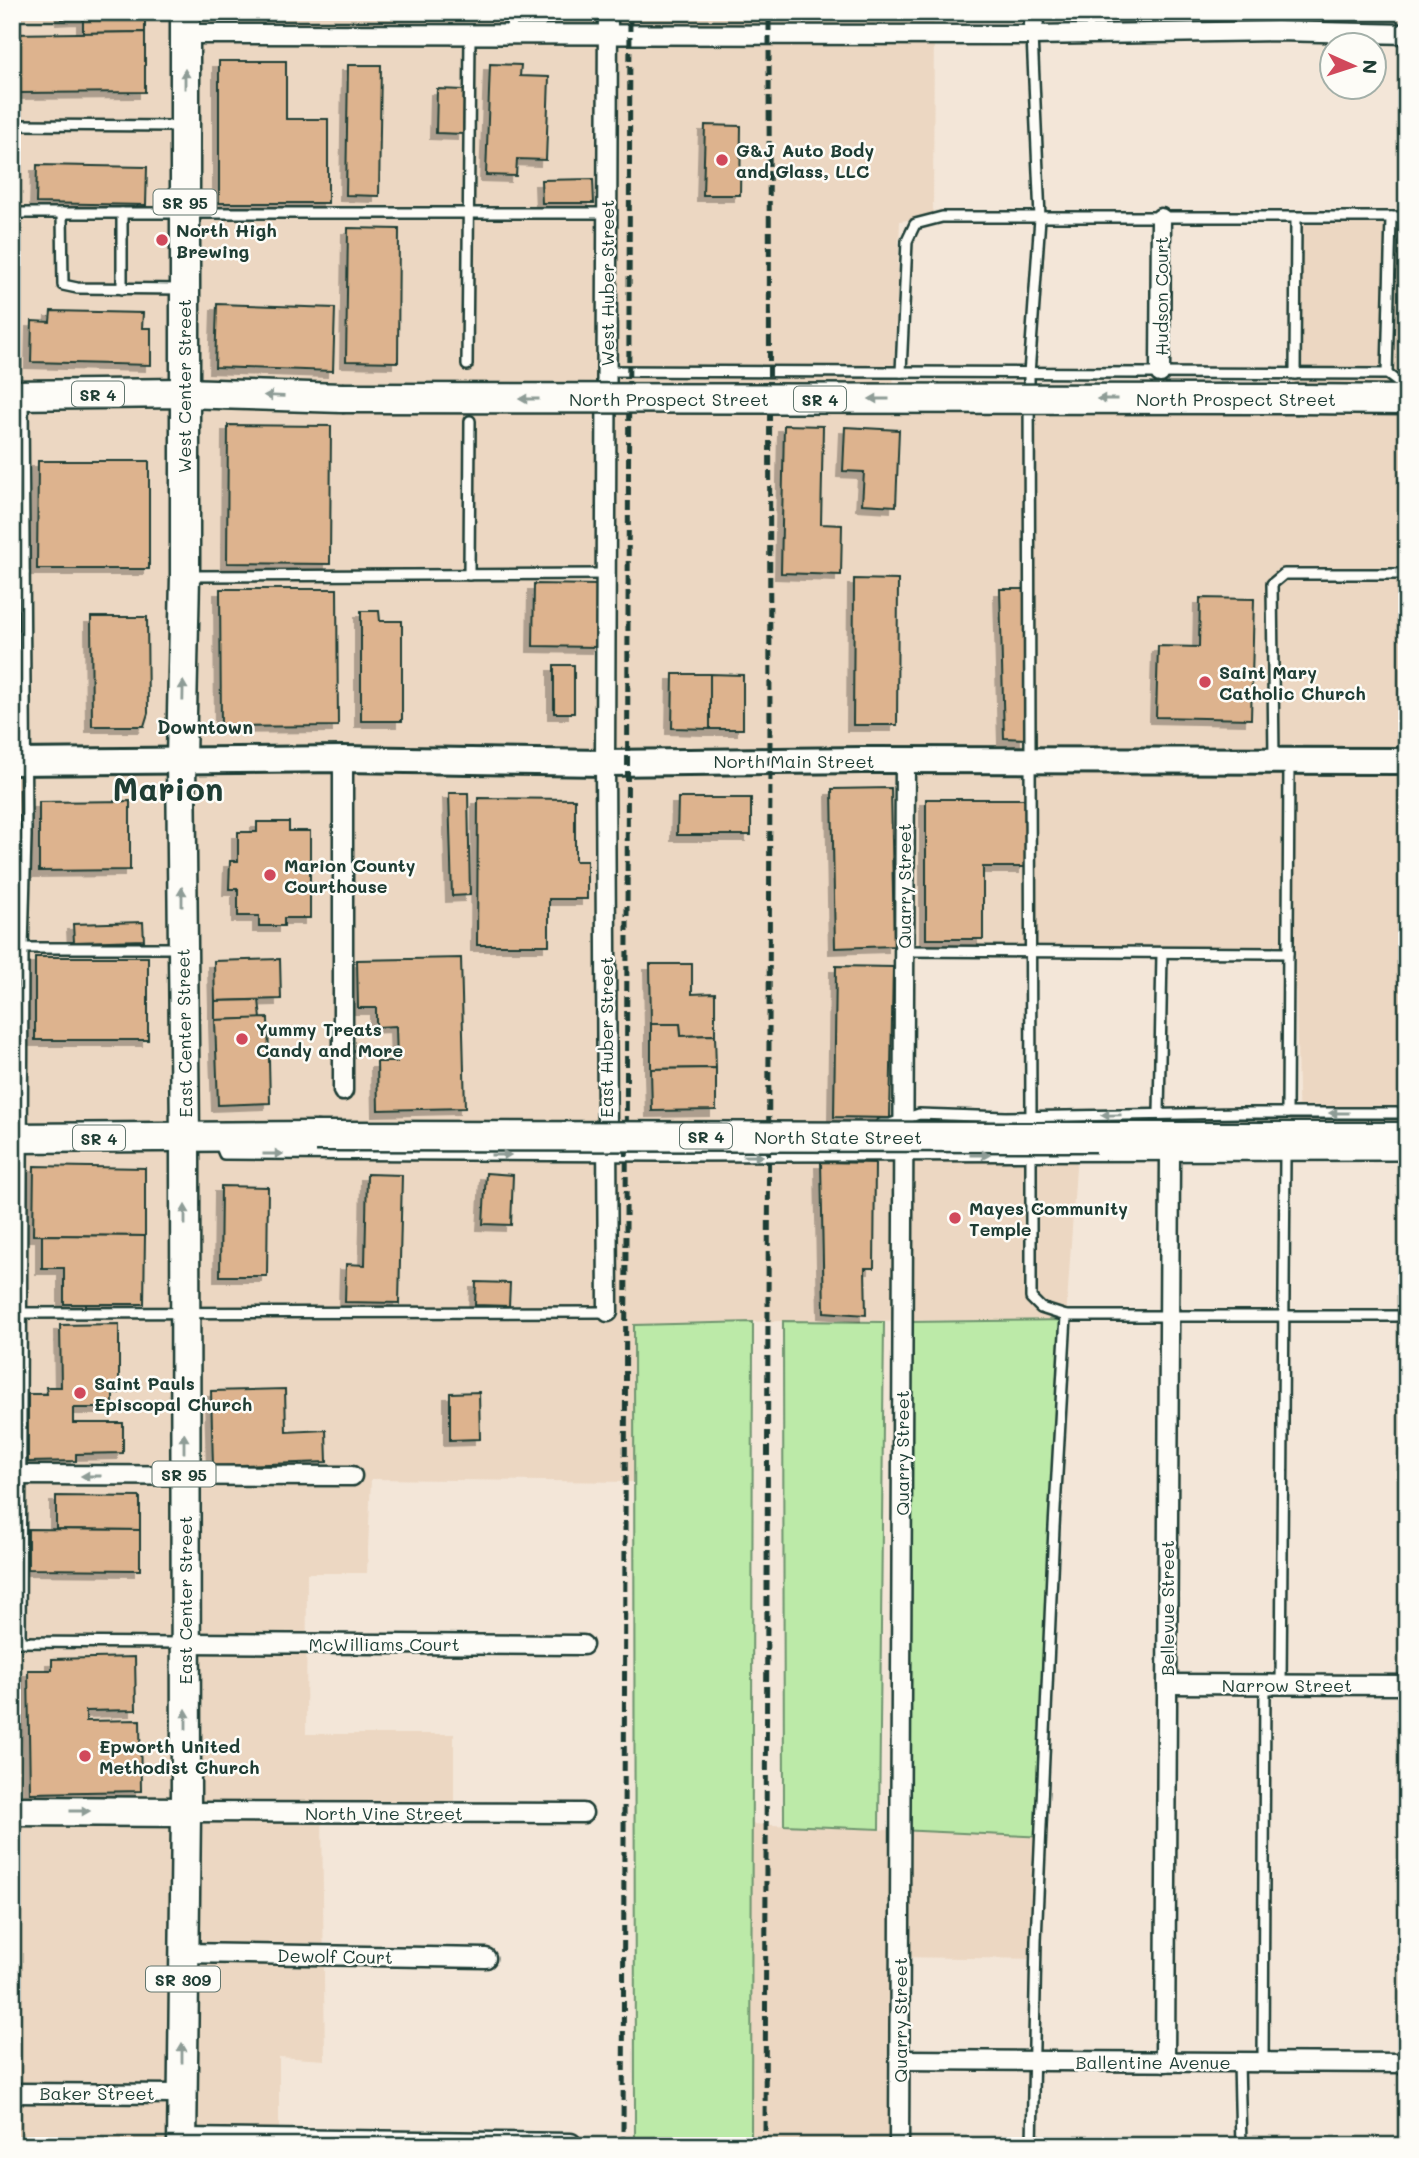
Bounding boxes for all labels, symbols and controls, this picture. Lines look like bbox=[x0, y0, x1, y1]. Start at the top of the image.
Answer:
north arrow bbox=[1318, 32, 1388, 102]
text: N bbox=[1358, 59, 1383, 75]
one-way arrow bbox=[179, 68, 191, 90]
place label: G&J Auto Body and Glass, LLC bbox=[736, 138, 874, 183]
marker: G&J Auto Body and Glass, LLC bbox=[714, 152, 730, 168]
road number: SR 95 bbox=[154, 190, 216, 214]
street label: West Huber Street bbox=[595, 200, 619, 366]
place label: North High Brewing bbox=[176, 218, 277, 263]
marker: North High Brewing bbox=[154, 232, 170, 248]
street label: Hudson Court bbox=[1149, 236, 1173, 356]
street label: West Center Street bbox=[172, 299, 196, 473]
road number: SR 4 bbox=[72, 382, 124, 406]
road number: SR 4 bbox=[794, 386, 846, 412]
street label: North Prospect Street bbox=[569, 387, 769, 411]
street label: North Prospect Street bbox=[1136, 387, 1336, 411]
one-way arrow bbox=[262, 390, 284, 401]
one-way arrow bbox=[518, 393, 540, 405]
one-way arrow bbox=[868, 393, 890, 405]
one-way arrow bbox=[1096, 393, 1118, 405]
place label: Saint Mary Catholic Church bbox=[1219, 660, 1366, 705]
marker: Saint Mary Catholic Church bbox=[1197, 674, 1213, 690]
one-way arrow bbox=[177, 680, 188, 702]
district label: Downtown bbox=[157, 714, 253, 739]
street label: North Main Street bbox=[714, 749, 874, 773]
district label: Marion bbox=[113, 767, 223, 809]
street label: Quarry Street bbox=[892, 823, 916, 949]
place label: Marion County Courthouse bbox=[284, 853, 416, 898]
marker: Marion County Courthouse bbox=[262, 867, 278, 883]
one-way arrow bbox=[176, 886, 188, 908]
street label: East Center Street bbox=[171, 948, 197, 1118]
street label: East Huber Street bbox=[594, 956, 618, 1118]
place label: Yummy Treats Candy and More bbox=[256, 1017, 403, 1062]
marker: Yummy Treats Candy and More bbox=[234, 1031, 250, 1047]
one-way arrow bbox=[1327, 1107, 1349, 1119]
one-way arrow bbox=[1100, 1109, 1122, 1121]
road number: SR 4 bbox=[680, 1124, 732, 1148]
street label: North State Street bbox=[754, 1125, 922, 1149]
road number: SR 4 bbox=[73, 1126, 125, 1150]
one-way arrow bbox=[263, 1148, 285, 1160]
one-way arrow bbox=[490, 1149, 512, 1161]
one-way arrow bbox=[970, 1149, 992, 1161]
one-way arrow bbox=[742, 1150, 764, 1162]
place label: Mayes Community Temple bbox=[969, 1196, 1128, 1241]
one-way arrow bbox=[179, 1204, 191, 1226]
marker: Mayes Community Temple bbox=[947, 1210, 963, 1226]
place label: Saint Pauls Episcopal Church bbox=[94, 1371, 252, 1416]
marker: Saint Pauls Episcopal Church bbox=[72, 1385, 88, 1401]
street label: Quarry Street bbox=[890, 1390, 914, 1516]
one-way arrow bbox=[178, 1431, 190, 1453]
road number: SR 95 bbox=[152, 1462, 216, 1486]
one-way arrow bbox=[80, 1470, 102, 1482]
street label: East Center Street bbox=[173, 1515, 197, 1685]
street label: Bellevue Street bbox=[1155, 1540, 1179, 1676]
street label: McWilliams Court bbox=[308, 1632, 460, 1656]
street label: Narrow Street bbox=[1222, 1673, 1352, 1697]
one-way arrow bbox=[180, 1708, 192, 1730]
place label: Epworth United Methodist Church bbox=[99, 1734, 259, 1779]
marker: Epworth United Methodist Church bbox=[77, 1748, 93, 1764]
street label: North Vine Street bbox=[305, 1801, 463, 1825]
one-way arrow bbox=[70, 1805, 92, 1817]
street label: Dewolf Court bbox=[277, 1943, 393, 1969]
street label: Quarry Street bbox=[888, 1957, 912, 2083]
road number: SR 309 bbox=[146, 1966, 220, 1992]
one-way arrow bbox=[176, 2042, 188, 2064]
street label: Ballentine Avenue bbox=[1075, 2050, 1231, 2074]
street label: Baker Street bbox=[39, 2081, 155, 2105]

